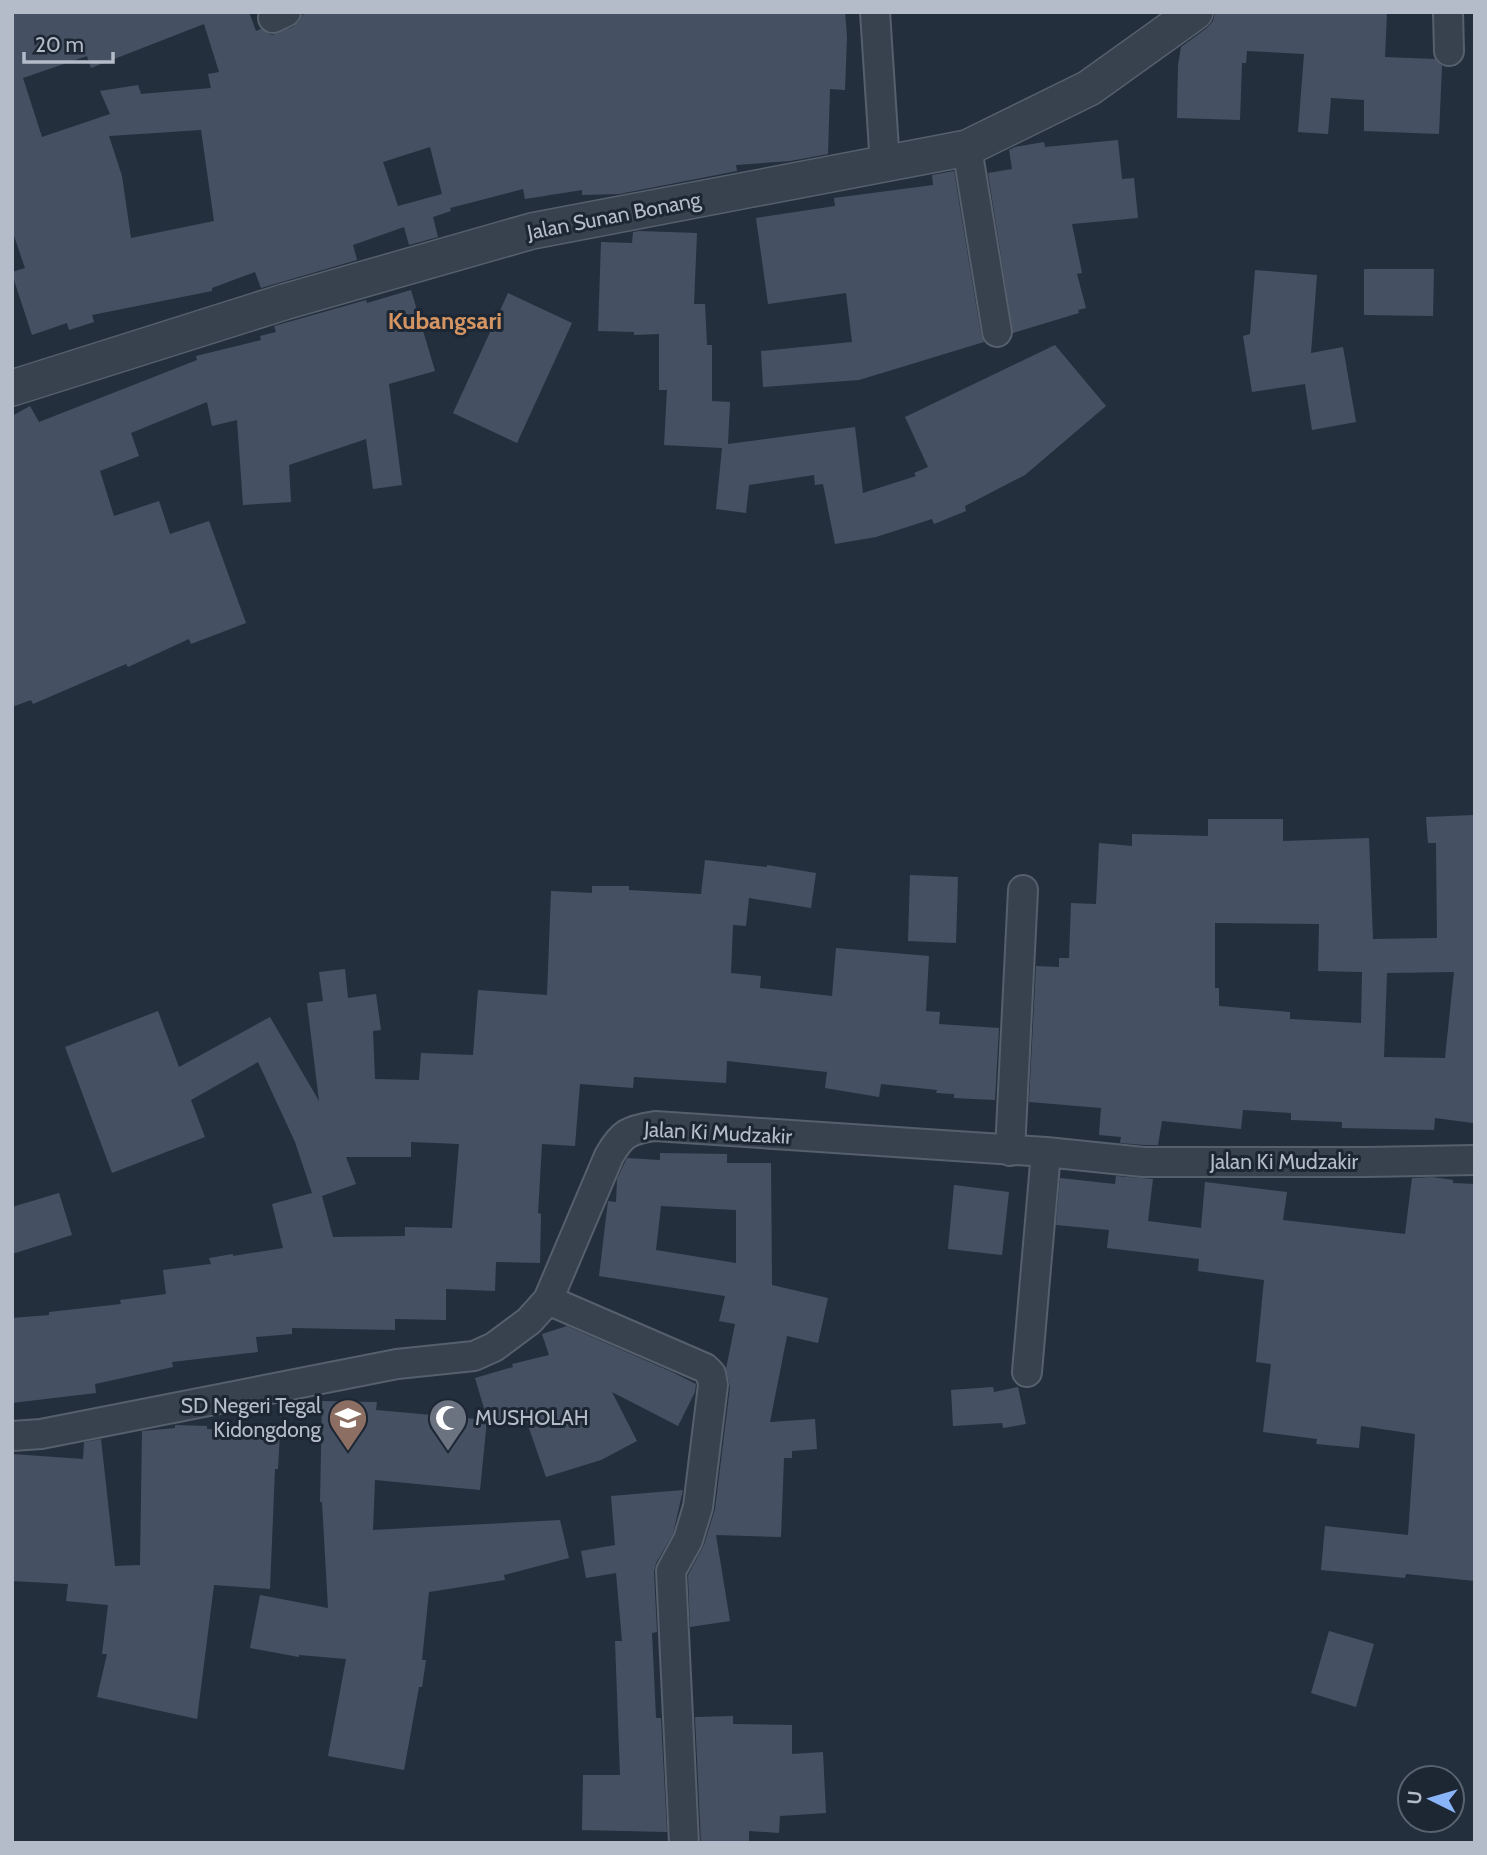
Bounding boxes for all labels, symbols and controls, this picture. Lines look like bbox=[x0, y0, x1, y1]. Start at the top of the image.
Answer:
scale bar bbox=[24, 21, 114, 65]
text: 20 m bbox=[35, 32, 84, 57]
street label: Jalan Sunan Bonang bbox=[524, 186, 703, 245]
district label: Kubangsari bbox=[388, 306, 502, 335]
street label: Jalan Ki Mudzakir bbox=[642, 1116, 793, 1149]
street label: Jalan Ki Mudzakir bbox=[1209, 1149, 1358, 1174]
place label: SD Negeri Tegal Kidongdong bbox=[181, 1393, 322, 1442]
school or university icon: SD Negeri Tegal Kidongdong bbox=[327, 1397, 369, 1452]
mosque icon: MUSHOLAH bbox=[427, 1397, 469, 1452]
place label: MUSHOLAH bbox=[475, 1405, 589, 1430]
north arrow bbox=[1396, 1764, 1466, 1834]
text: U bbox=[1403, 1790, 1427, 1805]

